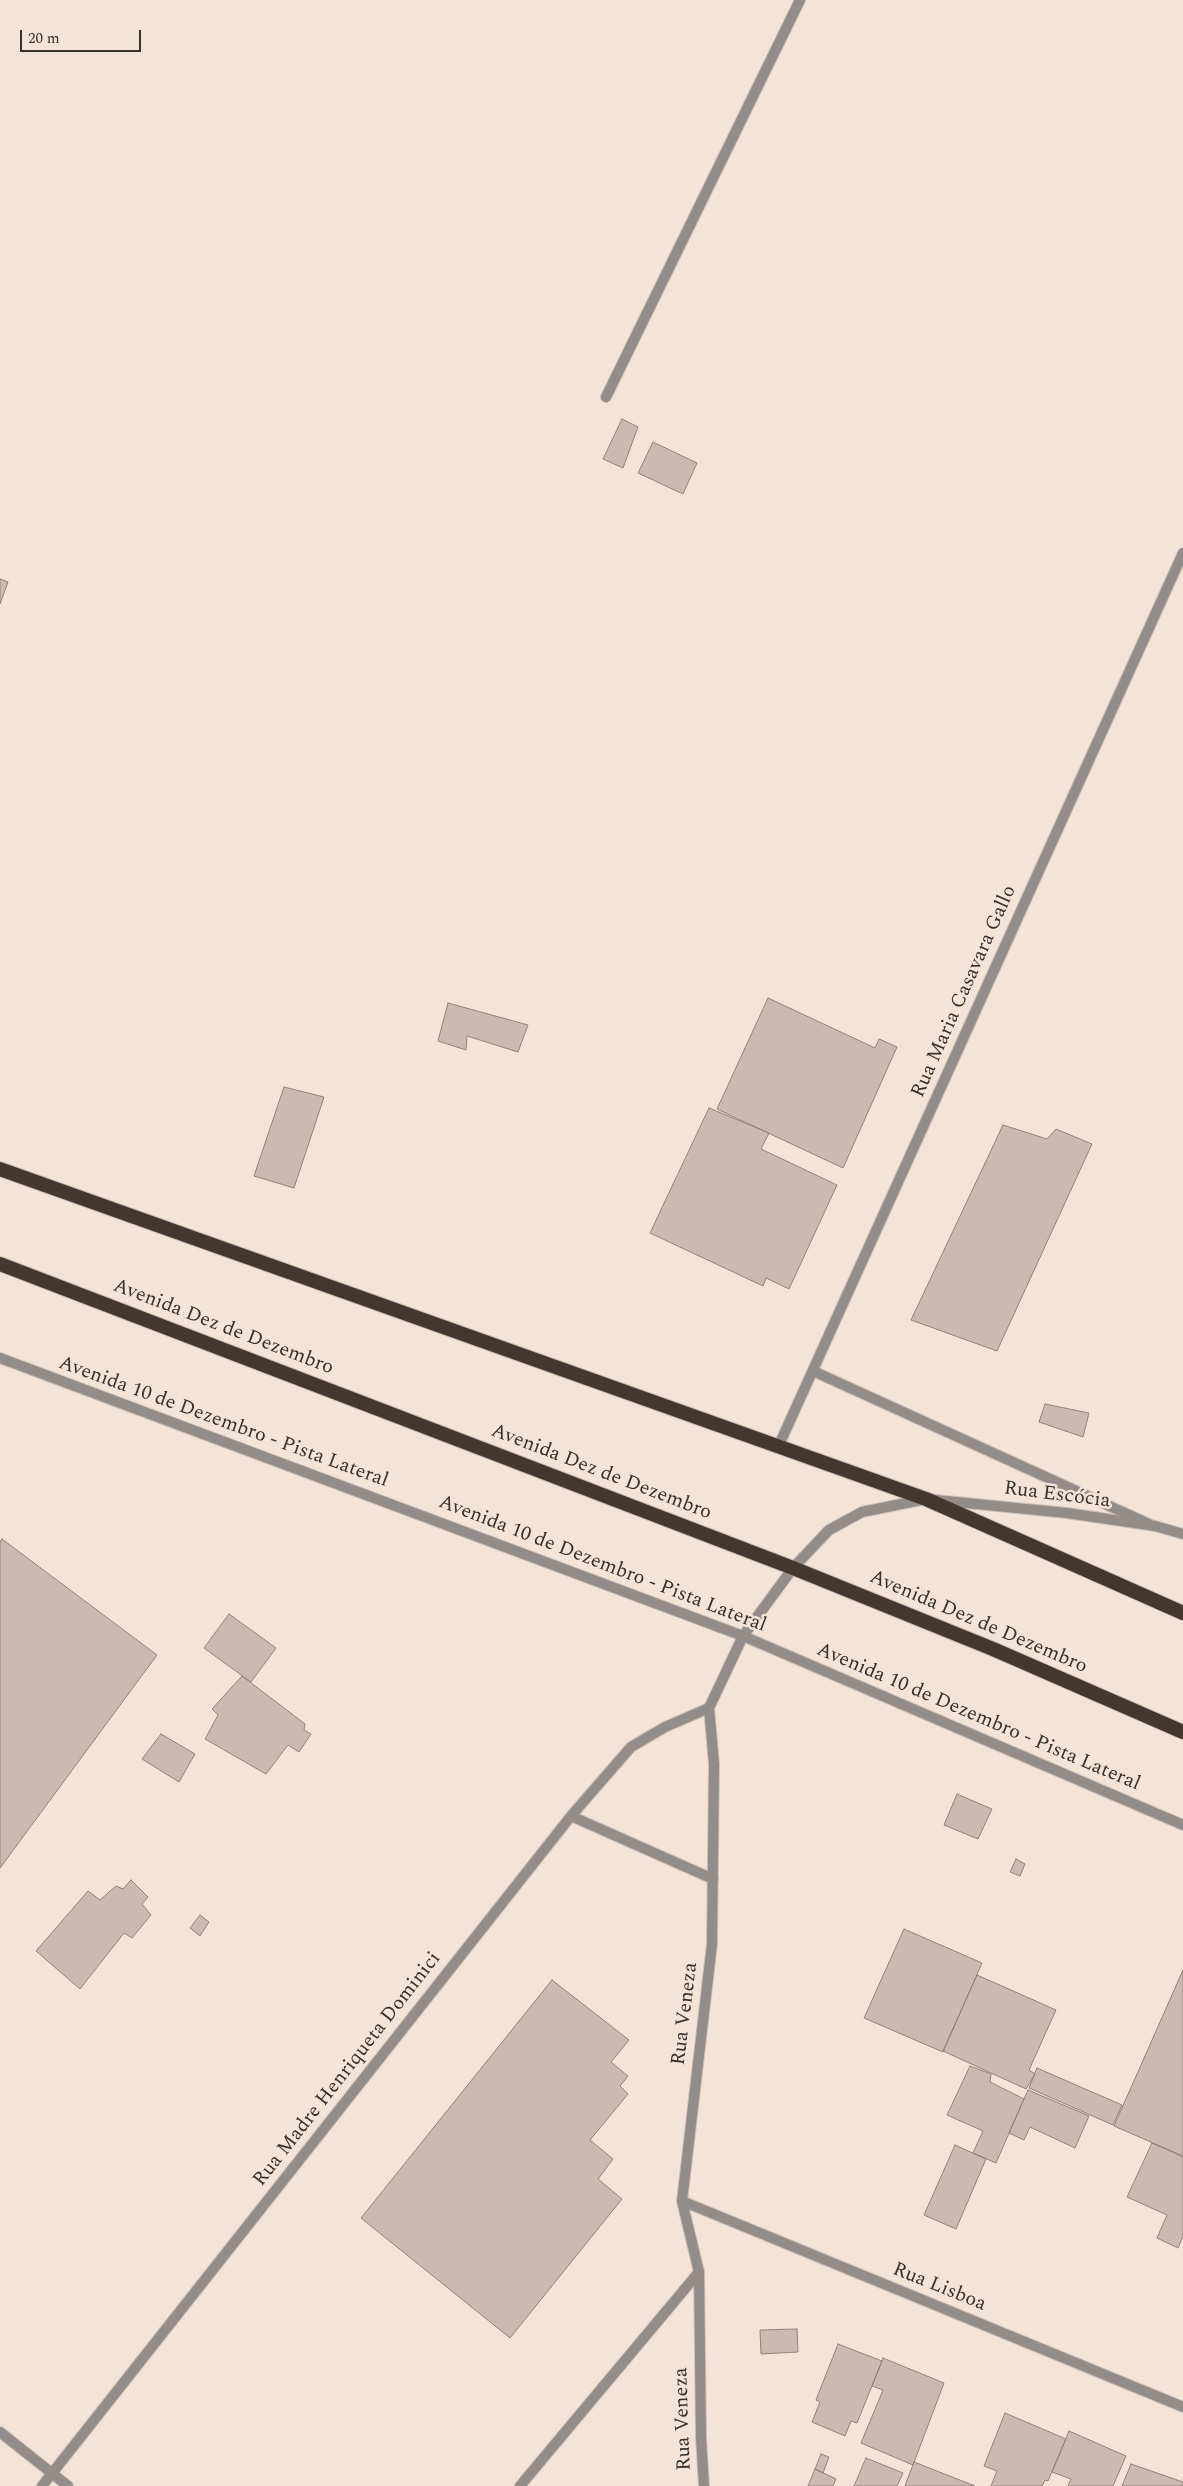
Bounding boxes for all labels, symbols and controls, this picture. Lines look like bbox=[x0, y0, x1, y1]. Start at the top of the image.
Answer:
scale bar bbox=[22, 20, 144, 52]
text: 20 m bbox=[28, 27, 60, 50]
street label: Rua Maria Casavara Gallo bbox=[907, 882, 1023, 1102]
street label: Avenida Dez de Dezembro bbox=[109, 1275, 337, 1381]
street label: Avenida 10 de Dezembro - Pista Lateral bbox=[55, 1352, 391, 1494]
street label: Avenida Dez de Dezembro bbox=[487, 1420, 715, 1526]
street label: Rua Escócia bbox=[1002, 1478, 1112, 1514]
street label: Avenida 10 de Dezembro - Pista Lateral bbox=[435, 1491, 769, 1639]
street label: Avenida Dez de Dezembro bbox=[866, 1566, 1090, 1680]
street label: Avenida 10 de Dezembro - Pista Lateral bbox=[813, 1639, 1143, 1797]
street label: Rua Madre Henriqueta Dominici bbox=[249, 1948, 447, 2192]
street label: Rua Veneza bbox=[668, 1961, 704, 2067]
street label: Rua Lisboa bbox=[889, 2258, 989, 2318]
street label: Rua Veneza bbox=[670, 2367, 698, 2471]

